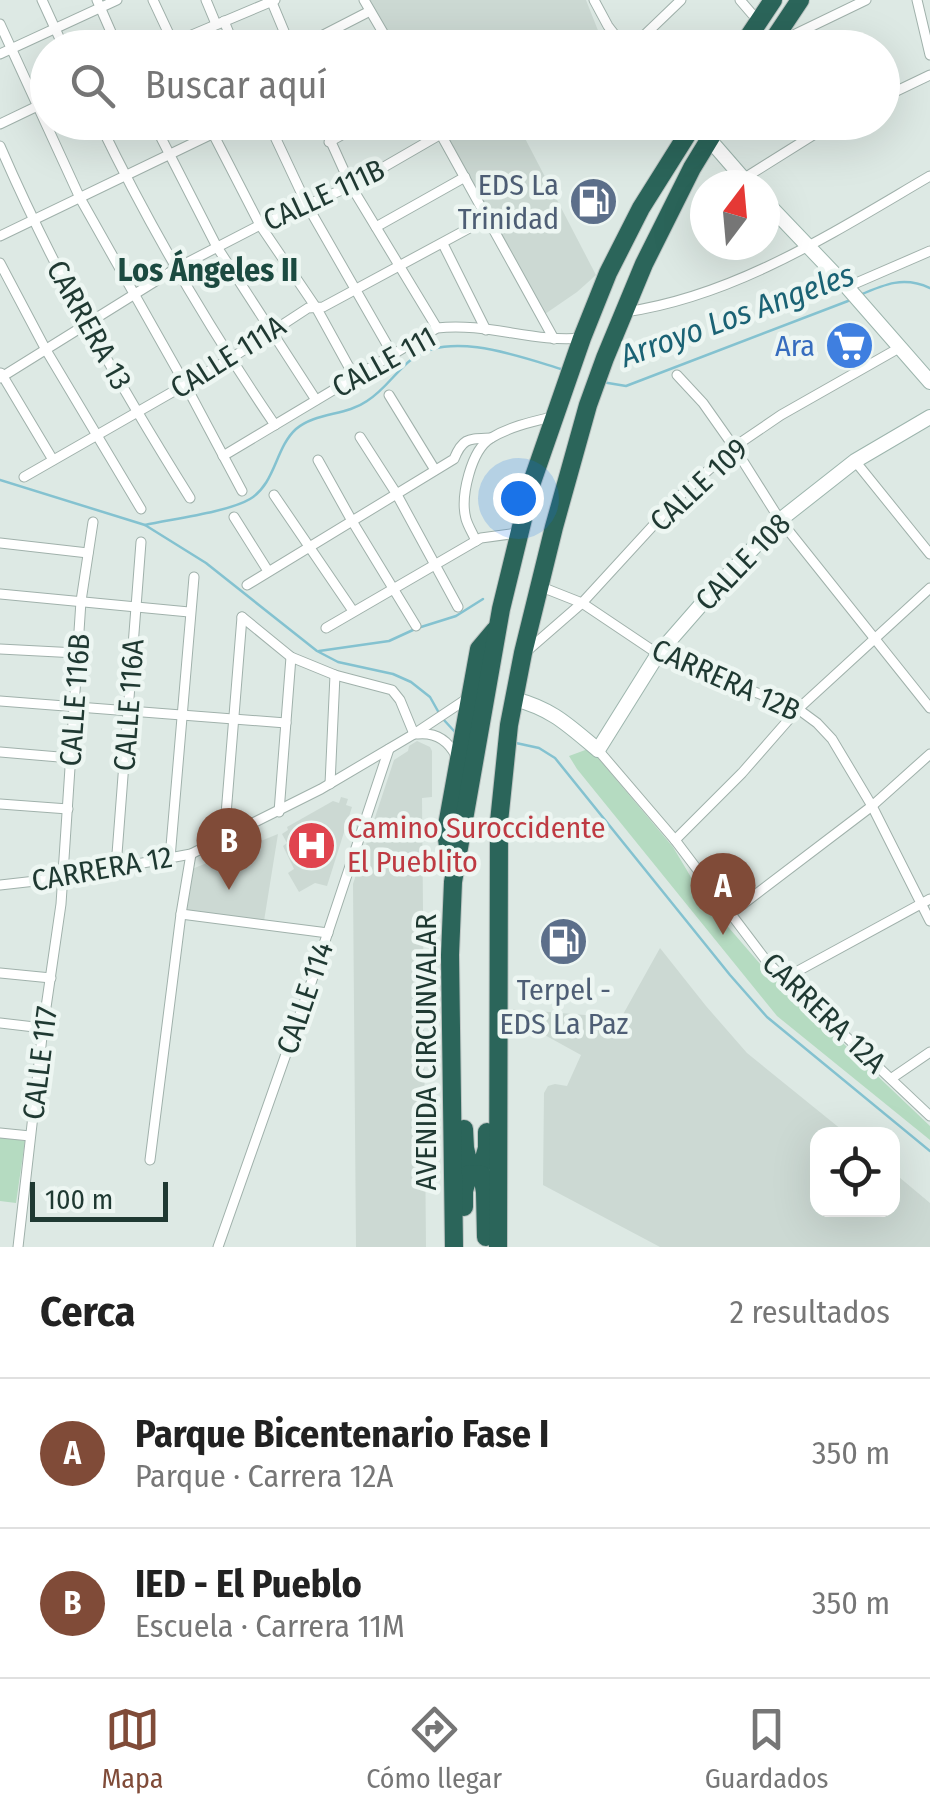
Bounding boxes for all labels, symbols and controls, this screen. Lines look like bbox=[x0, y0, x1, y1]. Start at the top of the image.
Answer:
search box bbox=[30, 30, 900, 140]
icon: search bbox=[65, 58, 120, 113]
text: Buscar aquí bbox=[145, 62, 327, 108]
street label: CALLE 111B bbox=[258, 151, 390, 239]
place label: EDS La Trinidad bbox=[458, 167, 559, 237]
north arrow bbox=[690, 170, 780, 260]
fuel station icon: EDS La Trinidad bbox=[568, 176, 620, 228]
district label: Los Ángeles II bbox=[118, 249, 298, 289]
street label: CARRERA 13 bbox=[39, 254, 139, 396]
water label: Arroyo Los Angeles bbox=[614, 255, 859, 375]
street label: CALLE 111A bbox=[164, 308, 292, 406]
street label: CALLE 111 bbox=[326, 319, 442, 405]
supermarket icon: Ara bbox=[824, 320, 876, 372]
place label: Ara bbox=[775, 328, 815, 364]
street label: CALLE 109 bbox=[643, 431, 755, 539]
your location bbox=[493, 473, 544, 524]
street label: CALLE 108 bbox=[688, 506, 798, 618]
street label: CARRERA 12B bbox=[646, 631, 806, 729]
street label: CALLE 116B bbox=[52, 632, 98, 768]
street label: CALLE 116A bbox=[106, 638, 152, 772]
pin: B bbox=[196, 808, 262, 890]
place label: Camino Suroccidente El Pueblito bbox=[347, 810, 605, 880]
hospital icon: Camino Suroccidente El Pueblito bbox=[286, 819, 338, 871]
street label: CARRERA 12 bbox=[29, 839, 175, 899]
pin: A bbox=[690, 852, 756, 935]
street label: AVENIDA CIRCUNVALAR bbox=[408, 914, 444, 1190]
fuel station icon: Terpel - EDS La Paz bbox=[538, 915, 590, 967]
street label: CALLE 114 bbox=[269, 937, 341, 1059]
street label: CARRERA 12A bbox=[755, 945, 893, 1081]
place label: Terpel - EDS La Paz bbox=[500, 972, 629, 1042]
street label: CALLE 117 bbox=[15, 1004, 65, 1122]
map controls bbox=[810, 1127, 900, 1217]
button: locate bbox=[810, 1127, 900, 1217]
scale bar bbox=[30, 1177, 168, 1222]
text: 100 m bbox=[45, 1183, 113, 1216]
text: Cerca bbox=[40, 1287, 135, 1337]
text: 2 resultados bbox=[730, 1293, 890, 1331]
text: Parque Bicentenario Fase I bbox=[135, 1411, 549, 1457]
text: A bbox=[64, 1434, 81, 1472]
text: 350 m bbox=[812, 1434, 890, 1472]
text: Parque · Carrera 12A bbox=[135, 1457, 393, 1495]
text: IED - El Pueblo bbox=[135, 1561, 362, 1607]
text: B bbox=[64, 1584, 81, 1622]
text: 350 m bbox=[812, 1584, 890, 1622]
text: Escuela · Carrera 11M bbox=[135, 1607, 405, 1645]
tab: Mapa bbox=[101, 1702, 163, 1795]
tab: Cómo llegar bbox=[366, 1702, 502, 1795]
tab: Guardados bbox=[705, 1702, 829, 1795]

